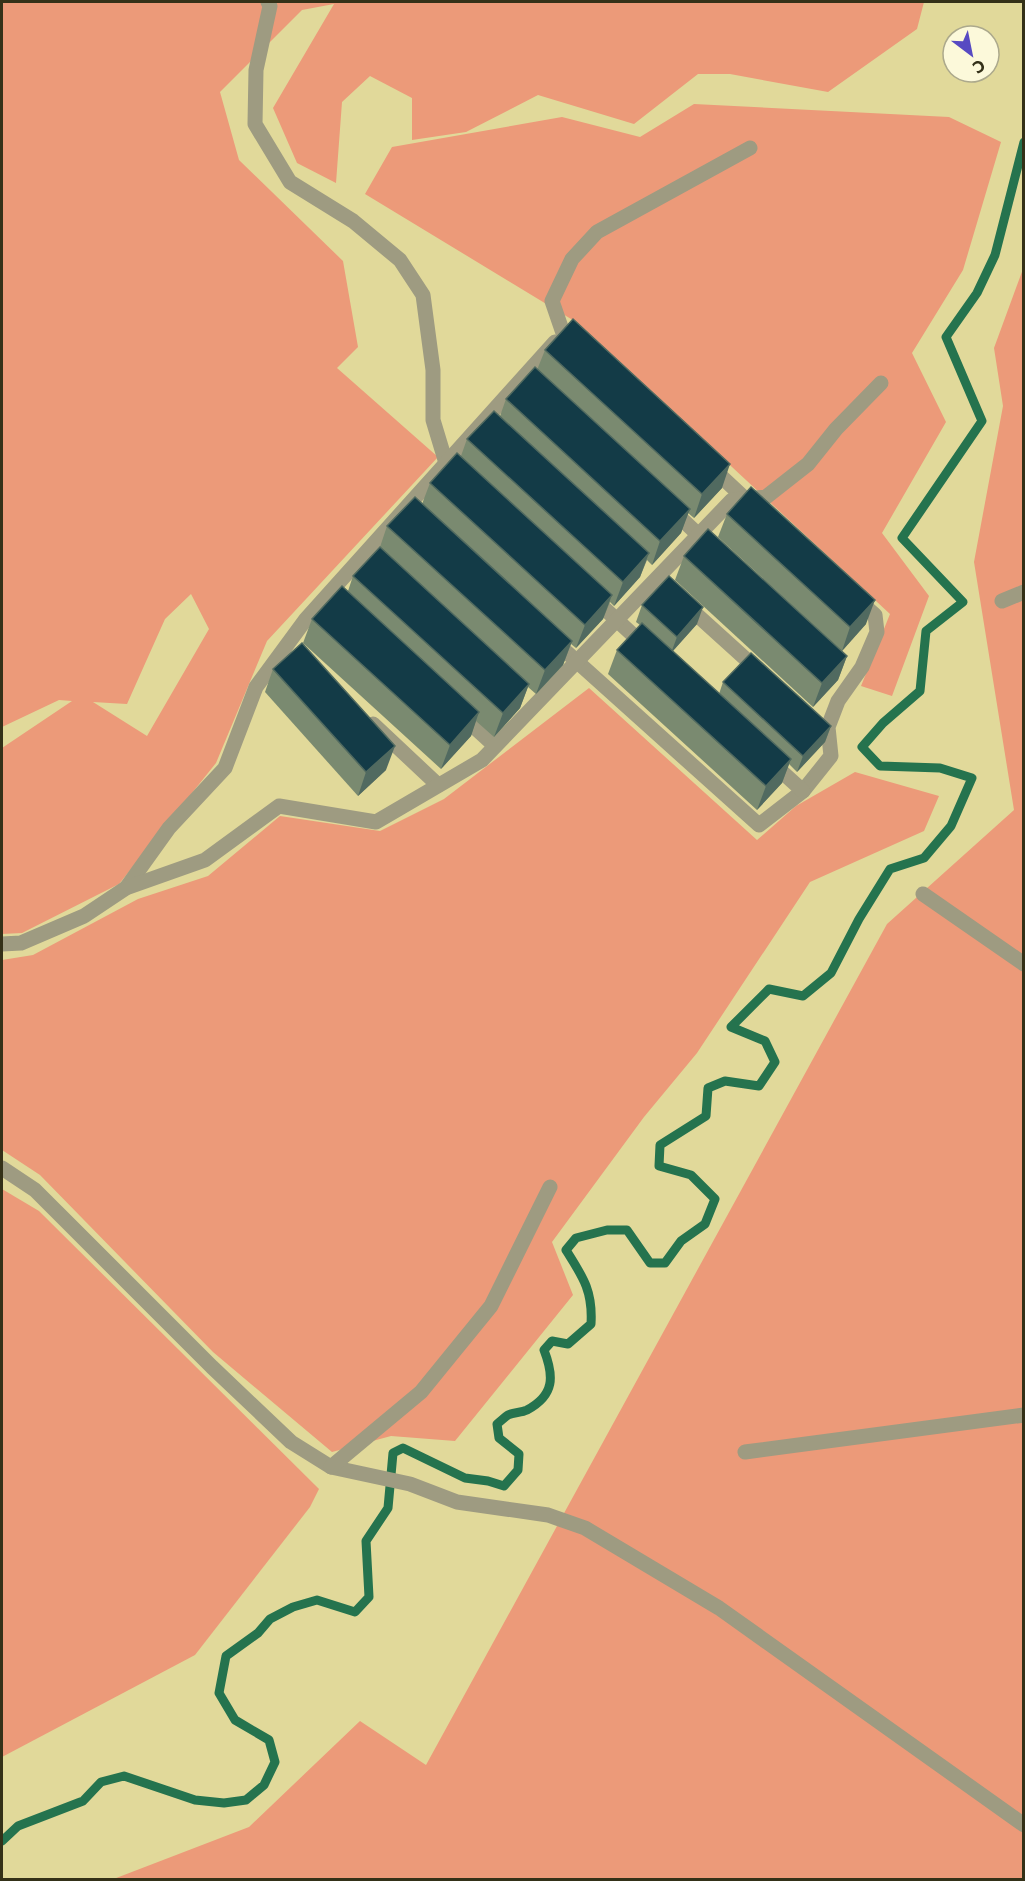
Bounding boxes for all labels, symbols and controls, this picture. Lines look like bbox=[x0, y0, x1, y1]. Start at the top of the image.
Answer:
north arrow bbox=[941, 24, 1001, 84]
text: С bbox=[969, 56, 989, 78]

